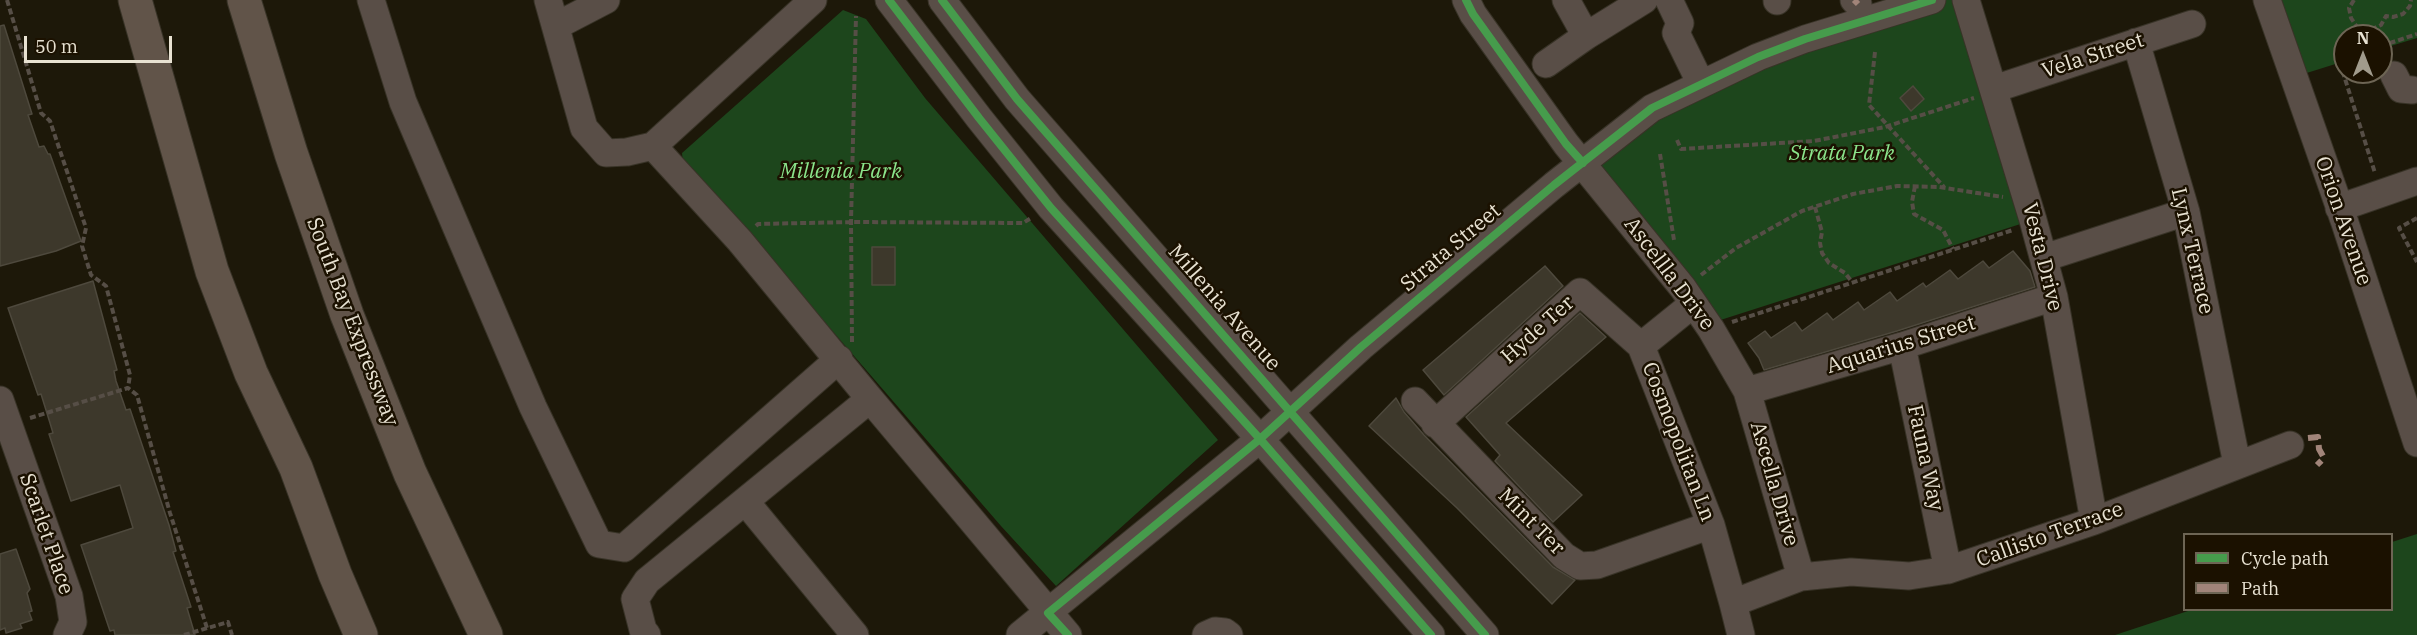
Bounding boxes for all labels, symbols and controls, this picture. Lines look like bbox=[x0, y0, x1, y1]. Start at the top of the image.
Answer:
scale bar bbox=[27, 24, 176, 62]
north arrow bbox=[2333, 24, 2393, 84]
street label: Vela Street bbox=[2039, 28, 2147, 84]
text: N bbox=[2357, 28, 2369, 48]
text: 50 m bbox=[35, 35, 78, 58]
park label: Strata Park bbox=[1789, 141, 1895, 167]
street label: Orion Avenue bbox=[2309, 153, 2377, 289]
park label: Millenia Park bbox=[780, 159, 902, 185]
street label: Lynx Terrace bbox=[2165, 185, 2219, 317]
street label: Strata Street bbox=[1396, 199, 1506, 297]
street label: Vesta Drive bbox=[2016, 200, 2068, 314]
street label: Ascellla Drive bbox=[1618, 213, 1720, 335]
street label: South Bay Expressway bbox=[301, 214, 403, 430]
street label: Millenia Avenue bbox=[1162, 240, 1286, 376]
street label: Hyde Ter bbox=[1496, 291, 1580, 369]
street label: Aquarius Street bbox=[1824, 310, 1978, 380]
street label: Cosmopolitan Ln bbox=[1636, 359, 1720, 525]
street label: Fauna Way bbox=[1901, 403, 1949, 513]
street label: Ascella Drive bbox=[1744, 419, 1804, 549]
street label: Scarlet Place bbox=[13, 470, 79, 598]
street label: Mint Ter bbox=[1492, 483, 1570, 561]
street label: Callisto Terrace bbox=[1973, 497, 2127, 573]
legend bbox=[2183, 533, 2393, 611]
text: Cycle path bbox=[2241, 547, 2329, 570]
text: Path bbox=[2241, 577, 2279, 600]

